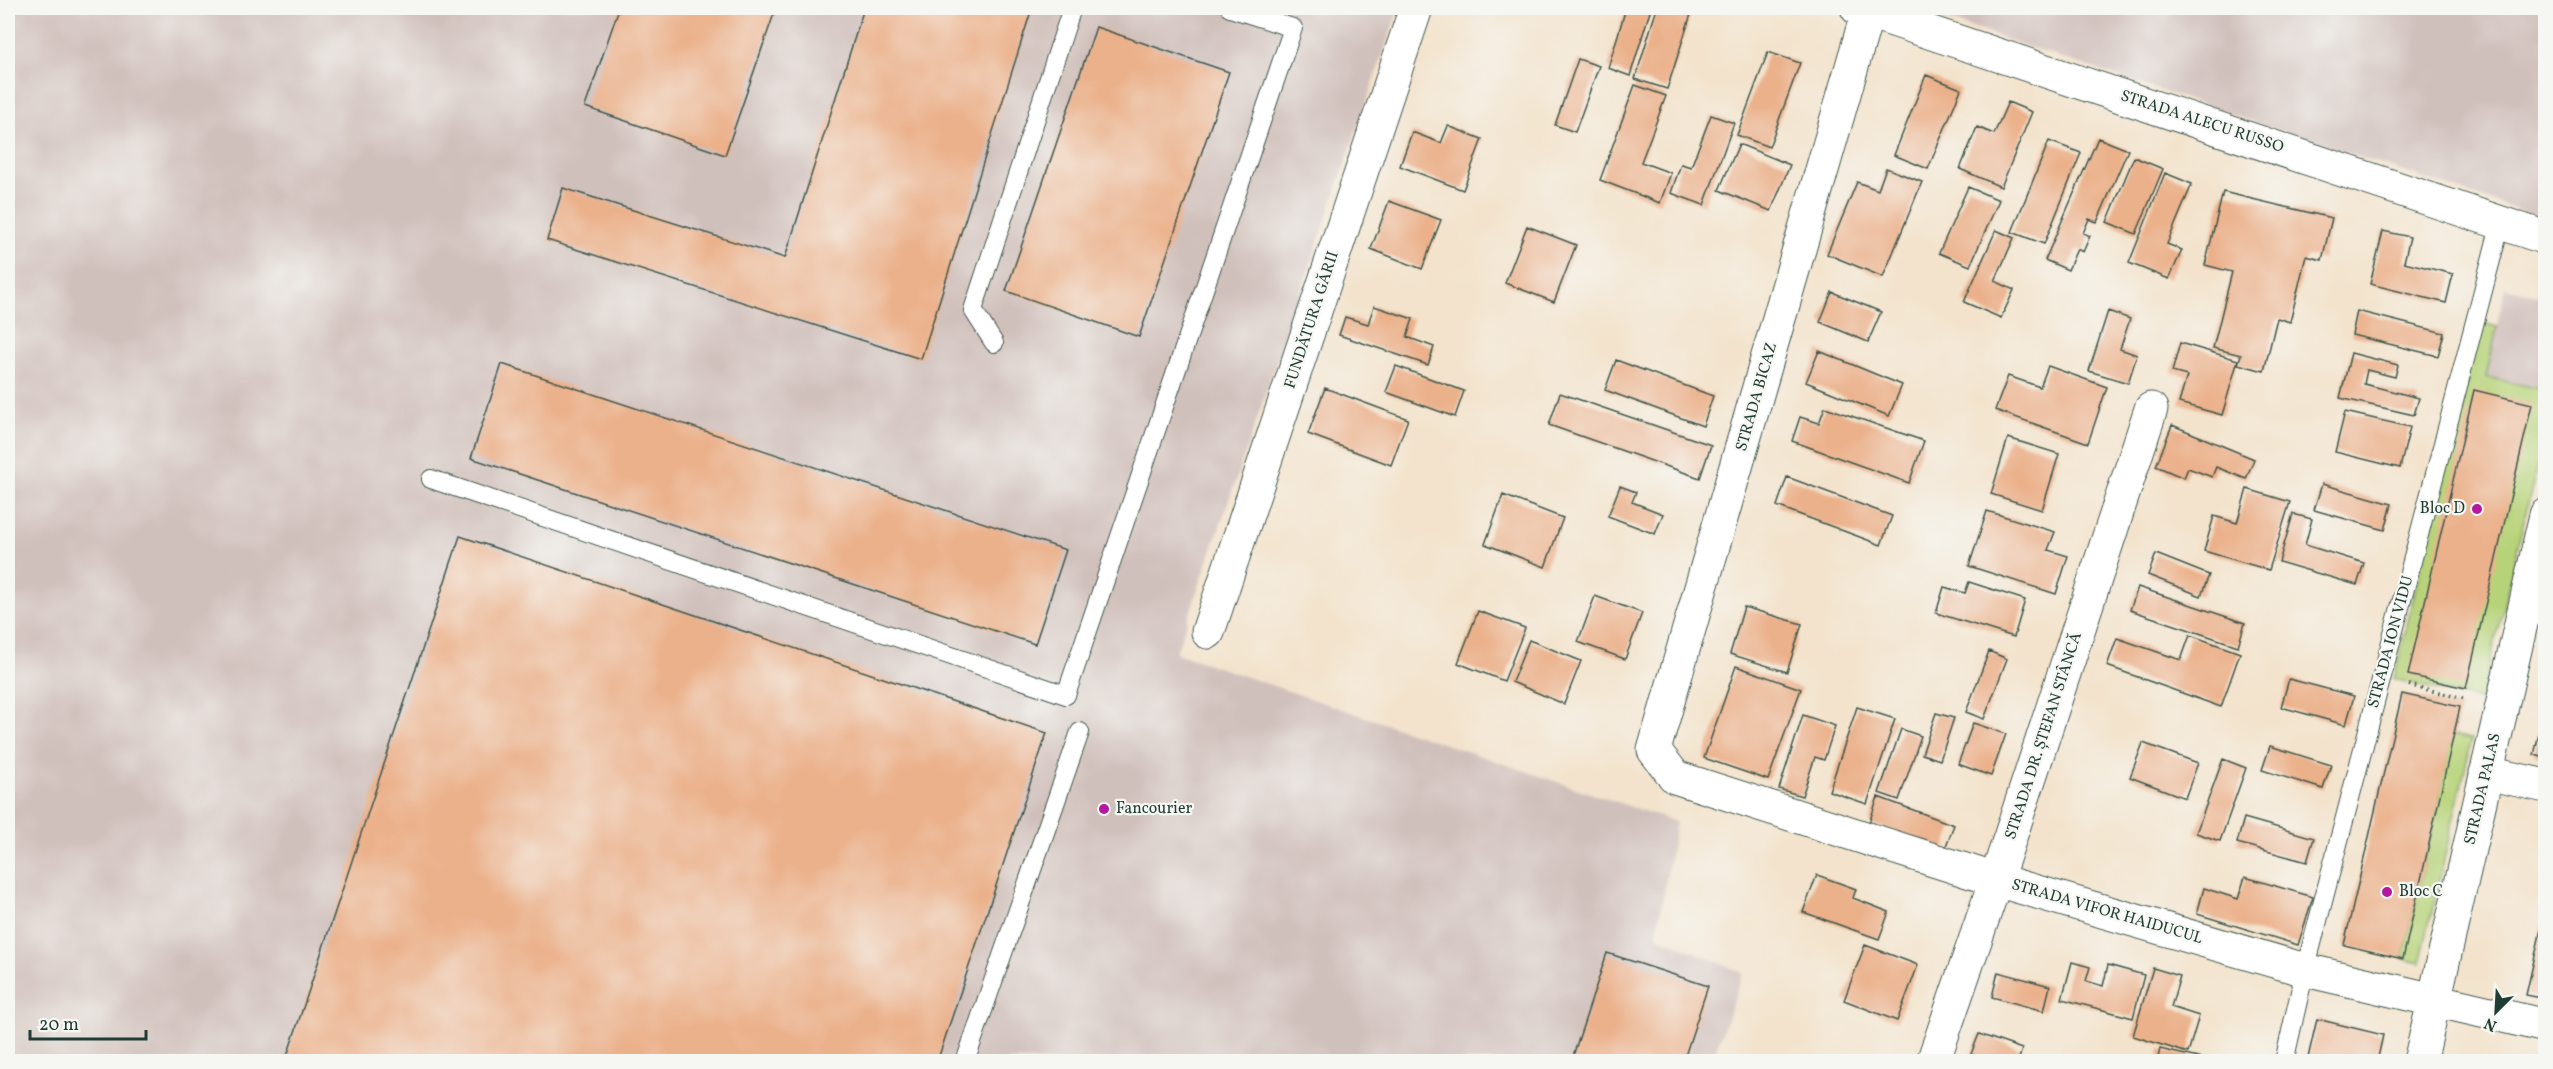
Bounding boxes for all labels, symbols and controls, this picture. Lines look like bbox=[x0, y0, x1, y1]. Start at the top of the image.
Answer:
street label: STRADA ALECU RUSSO bbox=[2117, 85, 2287, 159]
street label: FUNDĂTURA GĂRII bbox=[1278, 248, 1345, 392]
street label: STRADA BICAZ bbox=[1731, 340, 1783, 454]
place label: Bloc D bbox=[2420, 498, 2465, 520]
marker: Bloc D bbox=[2470, 502, 2484, 516]
street label: STRADA ION VIDU bbox=[2363, 573, 2419, 711]
street label: STRADA DR. ȘTEFAN STÂNCĂ bbox=[1999, 629, 2088, 843]
street label: STRADA PALAS bbox=[2459, 731, 2507, 847]
place label: Fancourier bbox=[1116, 798, 1192, 820]
marker: Fancourier bbox=[1097, 802, 1111, 816]
street label: STRADA VIFOR HAIDUCUL bbox=[2009, 874, 2205, 950]
place label: Bloc C bbox=[2399, 881, 2443, 903]
marker: Bloc C bbox=[2380, 885, 2394, 899]
north arrow bbox=[2466, 982, 2526, 1042]
scale bar bbox=[30, 1003, 146, 1041]
text: N bbox=[2481, 1011, 2500, 1036]
text: 20 m bbox=[39, 1013, 79, 1038]

